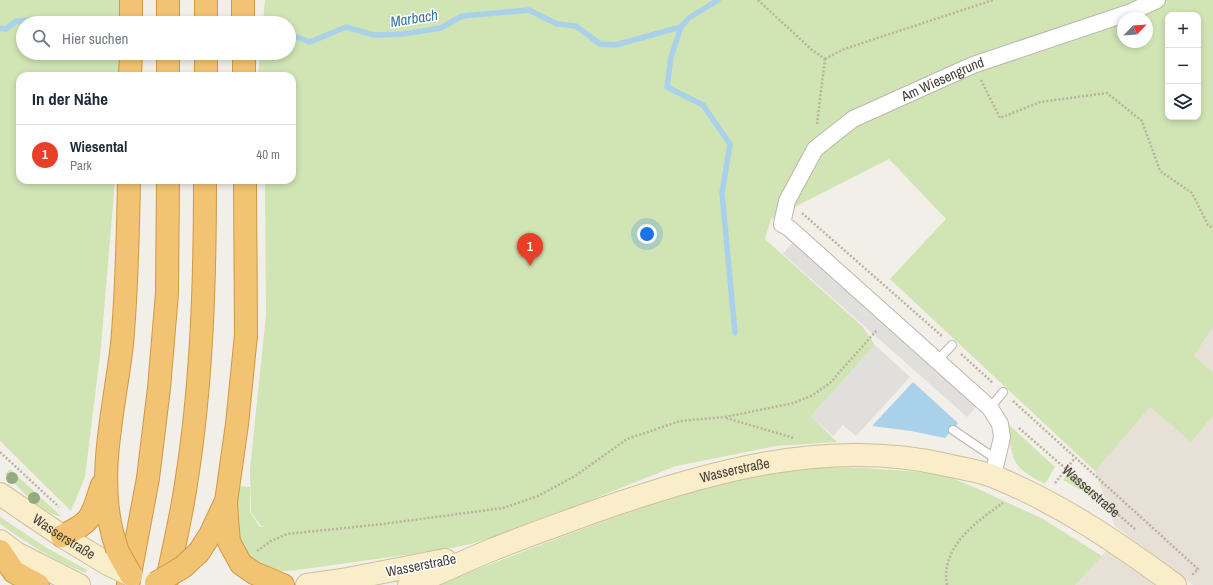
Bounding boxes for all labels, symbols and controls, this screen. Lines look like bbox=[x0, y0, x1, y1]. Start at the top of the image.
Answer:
water label: Marbach bbox=[389, 4, 439, 32]
north arrow bbox=[1117, 12, 1153, 48]
map controls bbox=[1165, 12, 1201, 120]
button: + bbox=[1165, 12, 1201, 48]
search box bbox=[16, 16, 296, 60]
icon: search bbox=[30, 27, 52, 49]
text: Hier suchen bbox=[62, 28, 128, 49]
button: − bbox=[1165, 48, 1201, 84]
street label: Am Wiesengrund bbox=[897, 53, 986, 106]
button: layers bbox=[1165, 84, 1201, 120]
text: In der Nähe bbox=[32, 87, 108, 110]
text: Wiesental bbox=[70, 136, 127, 157]
text: 1 bbox=[42, 146, 48, 163]
text: 40 m bbox=[256, 146, 280, 163]
text: Park bbox=[70, 157, 92, 174]
your location bbox=[637, 224, 657, 244]
pin: 1 bbox=[517, 233, 543, 266]
street label: Wasserstraße bbox=[698, 454, 771, 487]
street label: Wasserstraße bbox=[1059, 461, 1124, 521]
street label: Wasserstraße bbox=[29, 510, 99, 563]
street label: Wasserstraße bbox=[384, 549, 458, 581]

